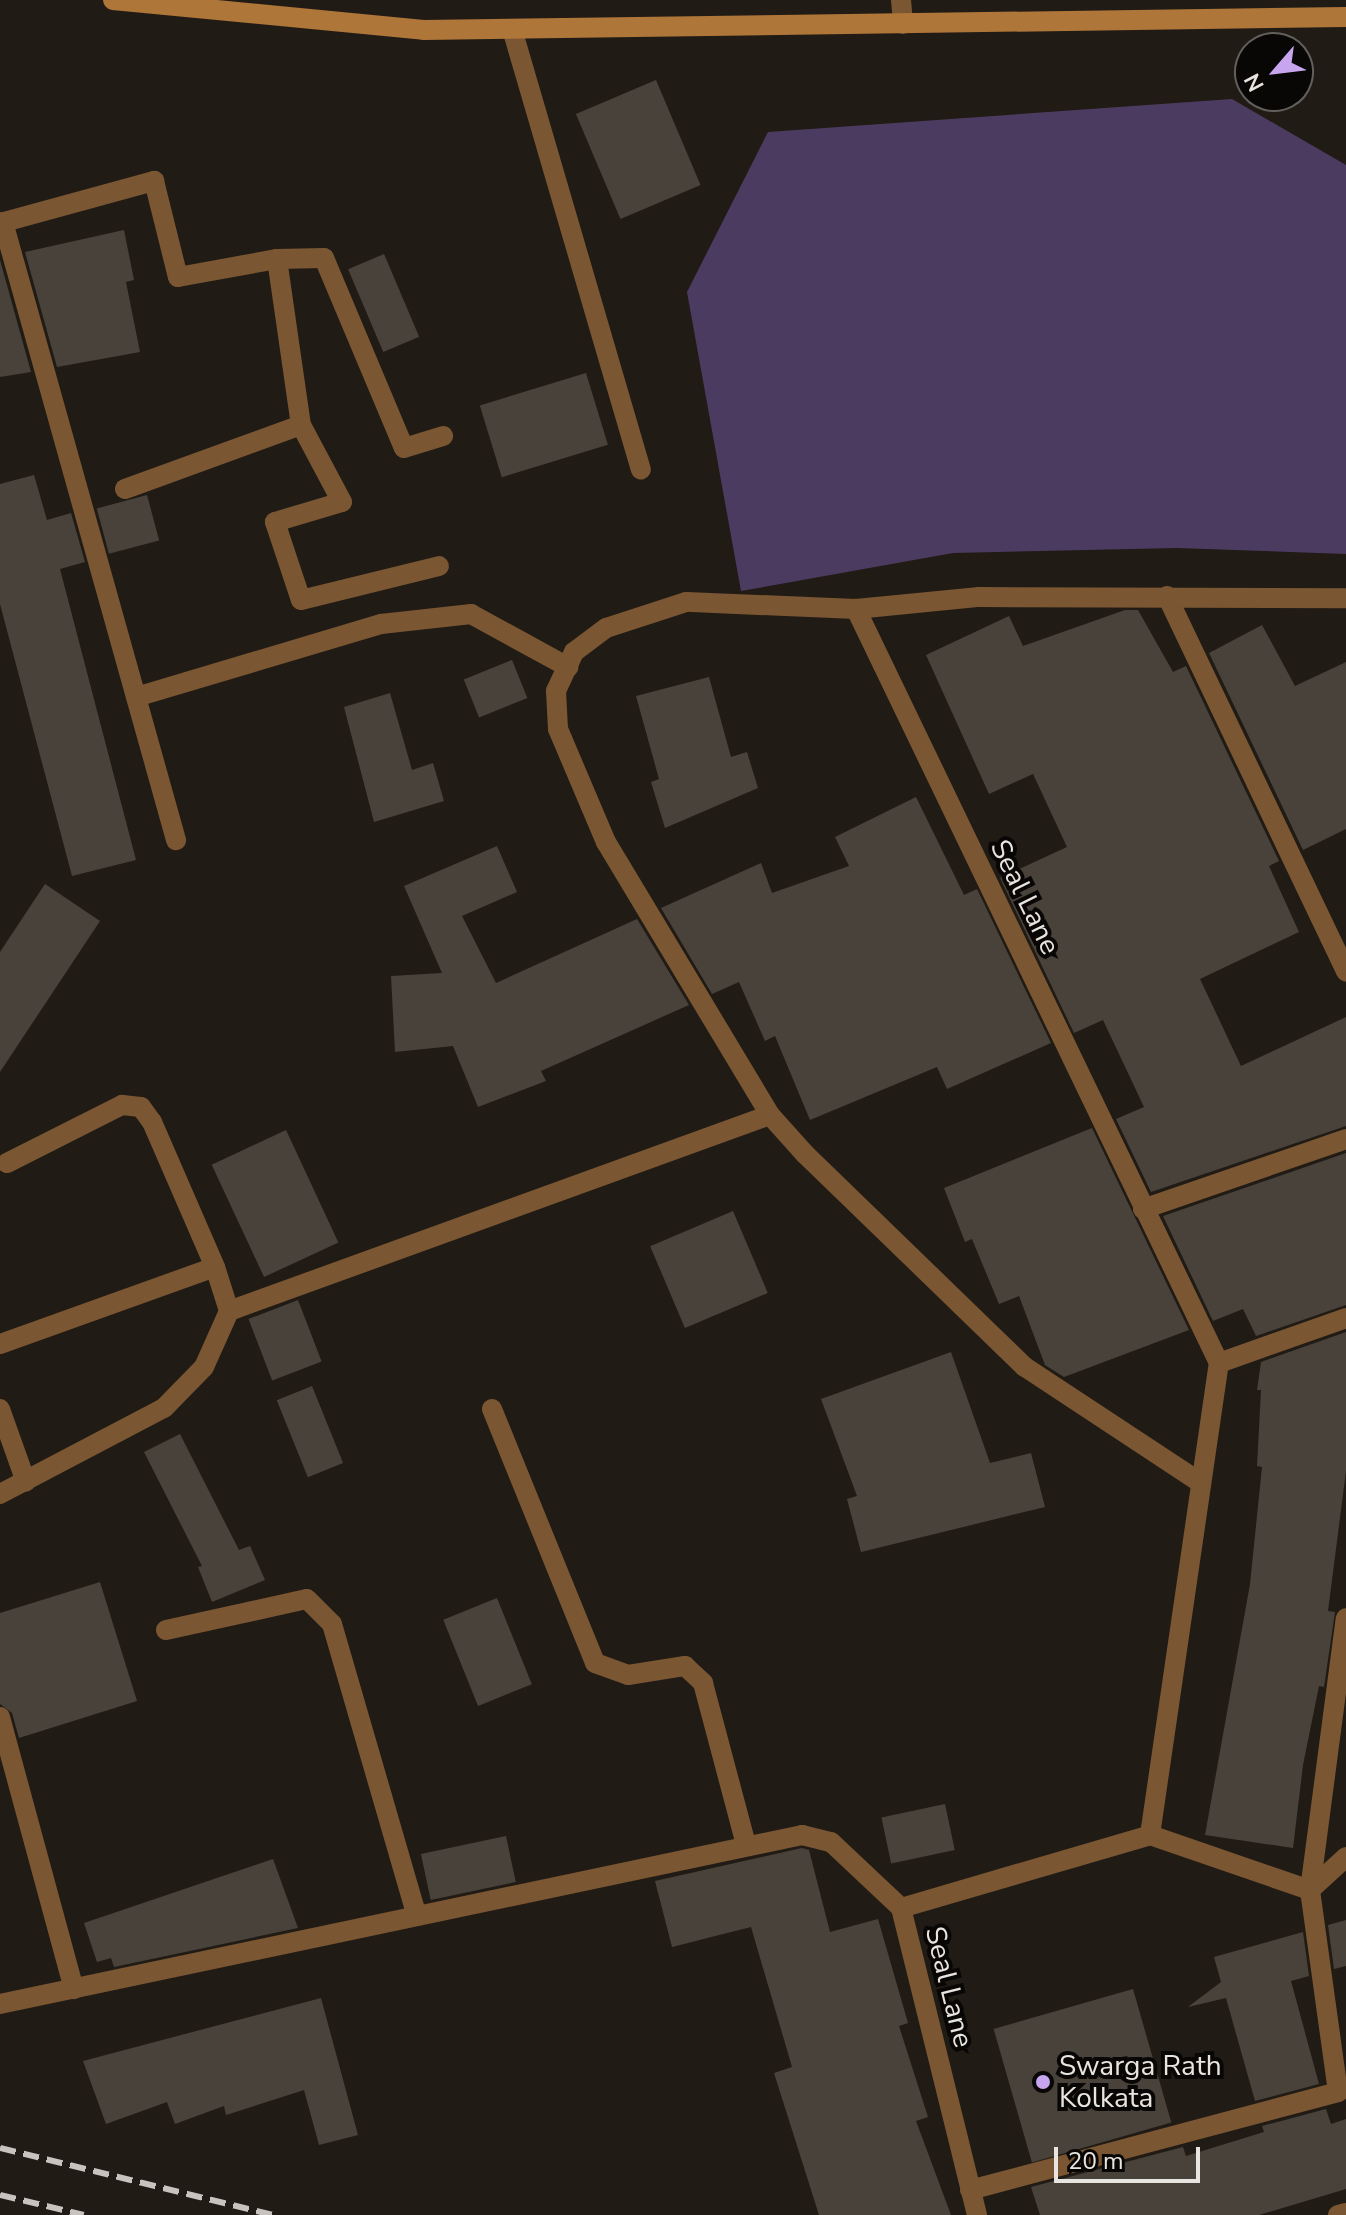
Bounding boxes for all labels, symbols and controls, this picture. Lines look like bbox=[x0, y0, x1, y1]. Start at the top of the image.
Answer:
north arrow bbox=[1234, 32, 1314, 112]
text: N bbox=[1237, 68, 1272, 97]
street label: Seal Lane bbox=[983, 834, 1067, 960]
street label: Seal Lane bbox=[918, 1923, 980, 2051]
place label: Swarga Rath Kolkata bbox=[1059, 2049, 1222, 2115]
marker: Swarga Rath Kolkata bbox=[1034, 2073, 1052, 2091]
scale bar bbox=[1058, 2131, 1204, 2181]
text: 20 m bbox=[1068, 2145, 1124, 2177]

